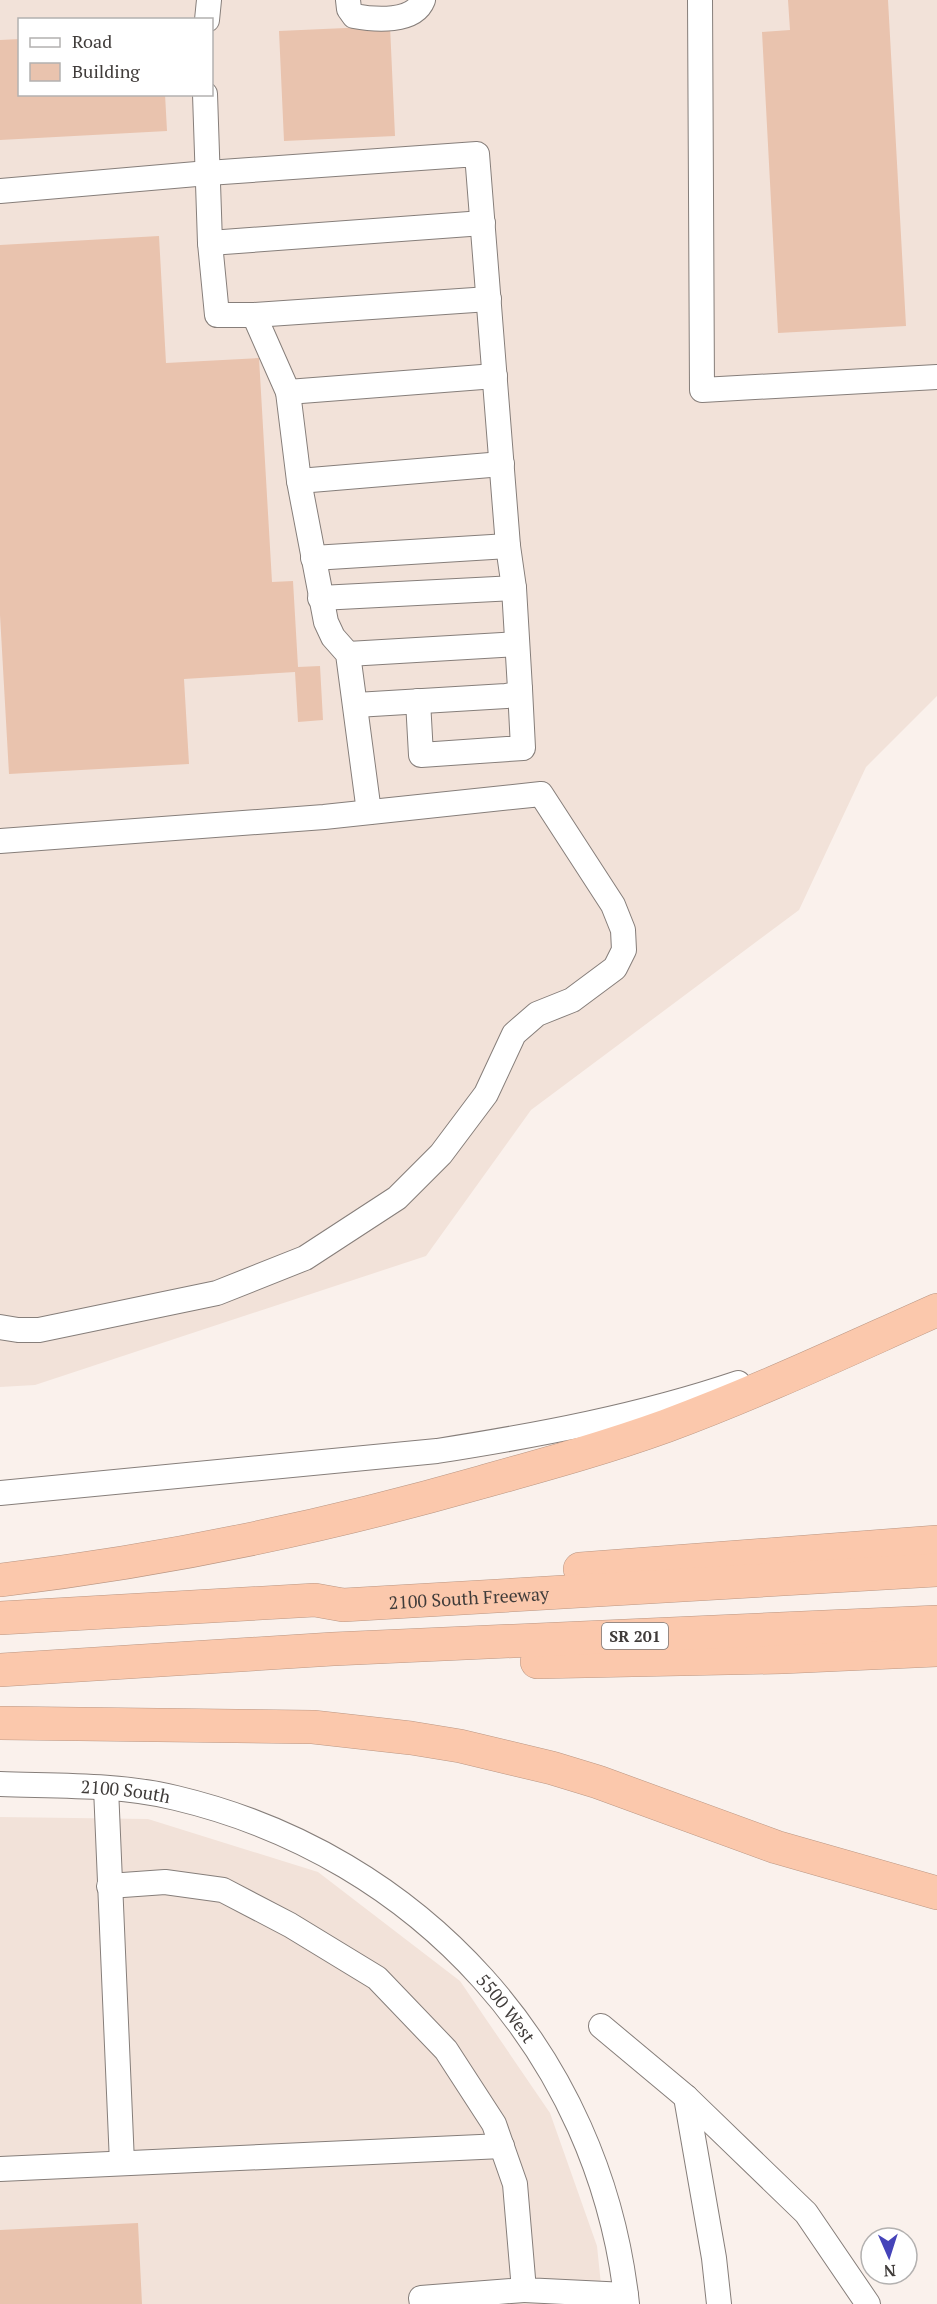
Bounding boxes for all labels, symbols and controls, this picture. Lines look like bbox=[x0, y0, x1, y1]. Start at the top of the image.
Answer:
legend bbox=[18, 18, 213, 96]
text: Road bbox=[72, 29, 112, 53]
text: Building bbox=[72, 59, 140, 83]
street label: 2100 South Freeway bbox=[388, 1581, 551, 1614]
road number: SR 201 bbox=[602, 1623, 668, 1649]
street label: 2100 South bbox=[80, 1774, 173, 1808]
street label: 5500 West bbox=[472, 1968, 541, 2048]
north arrow bbox=[859, 2226, 919, 2286]
text: N bbox=[883, 2260, 896, 2282]

